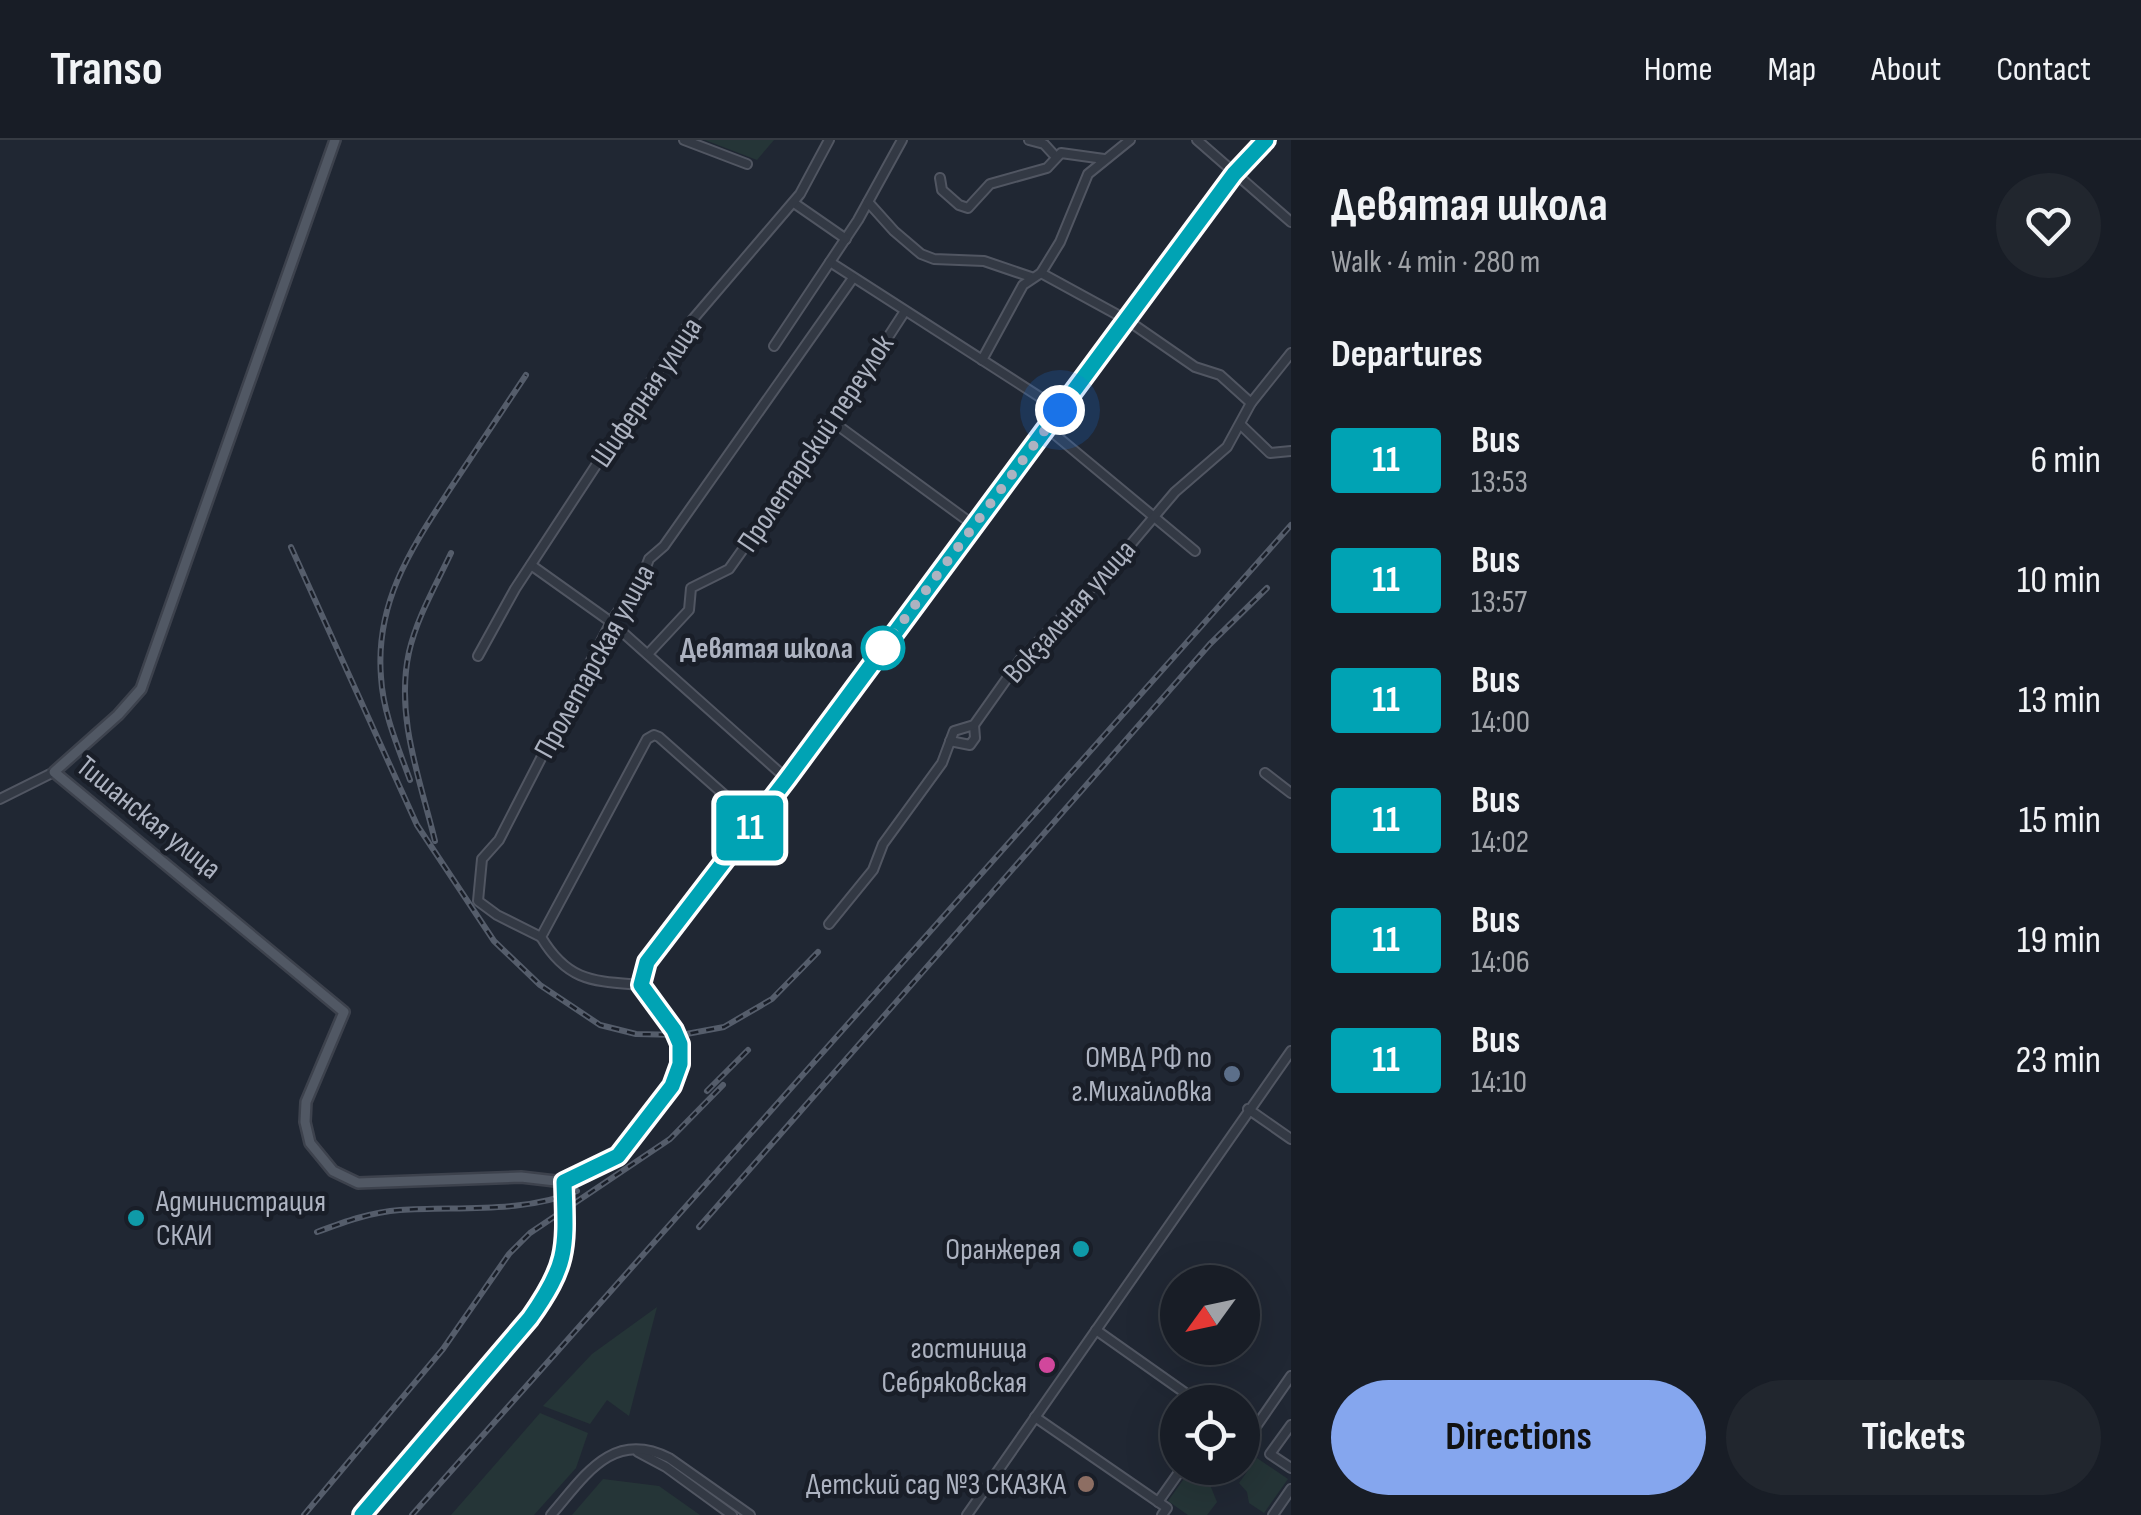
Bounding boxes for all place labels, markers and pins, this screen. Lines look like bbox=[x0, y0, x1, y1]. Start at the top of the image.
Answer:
marker: Девятая школа bbox=[862, 627, 904, 669]
place label: Девятая школа bbox=[680, 631, 853, 667]
place label: ОМВД РФ по г.Михайловка bbox=[1072, 1040, 1212, 1110]
marker: ОМВД РФ по г.Михайловка bbox=[1221, 1063, 1243, 1085]
place label: Администрация СКАИ bbox=[155, 1184, 326, 1254]
marker: Администрация СКАИ bbox=[125, 1207, 147, 1229]
place label: Оранжерея bbox=[945, 1232, 1061, 1268]
marker: Оранжерея bbox=[1070, 1238, 1092, 1260]
place label: гостиница Себряковская bbox=[882, 1331, 1027, 1401]
marker: гостиница Себряковская bbox=[1036, 1354, 1058, 1376]
place label: Детский сад №3 СКАЗКА bbox=[806, 1467, 1066, 1503]
marker: Детский сад №3 СКАЗКА bbox=[1075, 1473, 1097, 1495]

